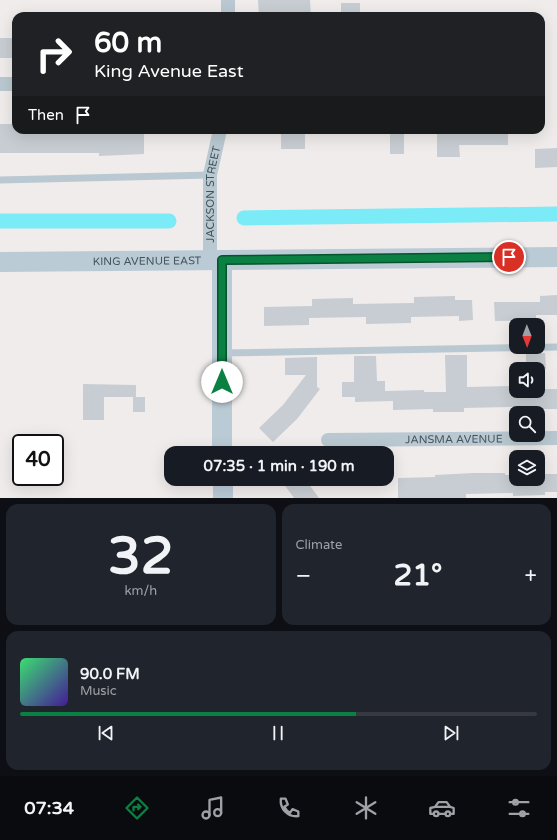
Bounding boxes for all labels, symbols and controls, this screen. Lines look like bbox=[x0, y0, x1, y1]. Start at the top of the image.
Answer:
text: 60 m bbox=[94, 26, 162, 60]
icon: right bbox=[28, 28, 80, 80]
text: King Avenue East bbox=[94, 60, 244, 82]
icon: arrive bbox=[72, 104, 94, 126]
text: Then bbox=[28, 106, 64, 124]
street label: JACKSON STREET bbox=[204, 144, 223, 243]
pin bbox=[492, 240, 526, 274]
icon: arrive bbox=[498, 246, 520, 268]
street label: KING AVENUE EAST bbox=[93, 254, 202, 268]
north arrow bbox=[509, 318, 545, 354]
map controls bbox=[509, 318, 545, 486]
position arrow bbox=[201, 361, 243, 403]
button: sound bbox=[509, 362, 545, 398]
button: search bbox=[509, 406, 545, 442]
street label: JANSMA AVENUE bbox=[405, 432, 503, 446]
speed limit sign: 40 bbox=[12, 434, 64, 486]
button: layers bbox=[509, 450, 545, 486]
text: 07:35 · 1 min · 190 m bbox=[204, 457, 354, 475]
text: 32 bbox=[108, 525, 173, 588]
text: Climate bbox=[296, 537, 342, 553]
text: 21° bbox=[393, 557, 442, 594]
text: − bbox=[296, 563, 311, 589]
text: + bbox=[525, 563, 537, 589]
text: km/h bbox=[124, 583, 157, 599]
text: 90.0 FM bbox=[80, 665, 140, 683]
text: Music bbox=[80, 683, 117, 699]
icon: previous bbox=[95, 722, 117, 744]
icon: pause bbox=[267, 722, 289, 744]
icon: next bbox=[440, 722, 462, 744]
icon: directions bbox=[123, 794, 151, 822]
icon: music bbox=[199, 794, 227, 822]
icon: phone bbox=[275, 794, 303, 822]
icon: climate bbox=[352, 794, 380, 822]
icon: car bbox=[428, 794, 456, 822]
icon: filters bbox=[505, 794, 533, 822]
text: 07:34 bbox=[24, 797, 74, 819]

